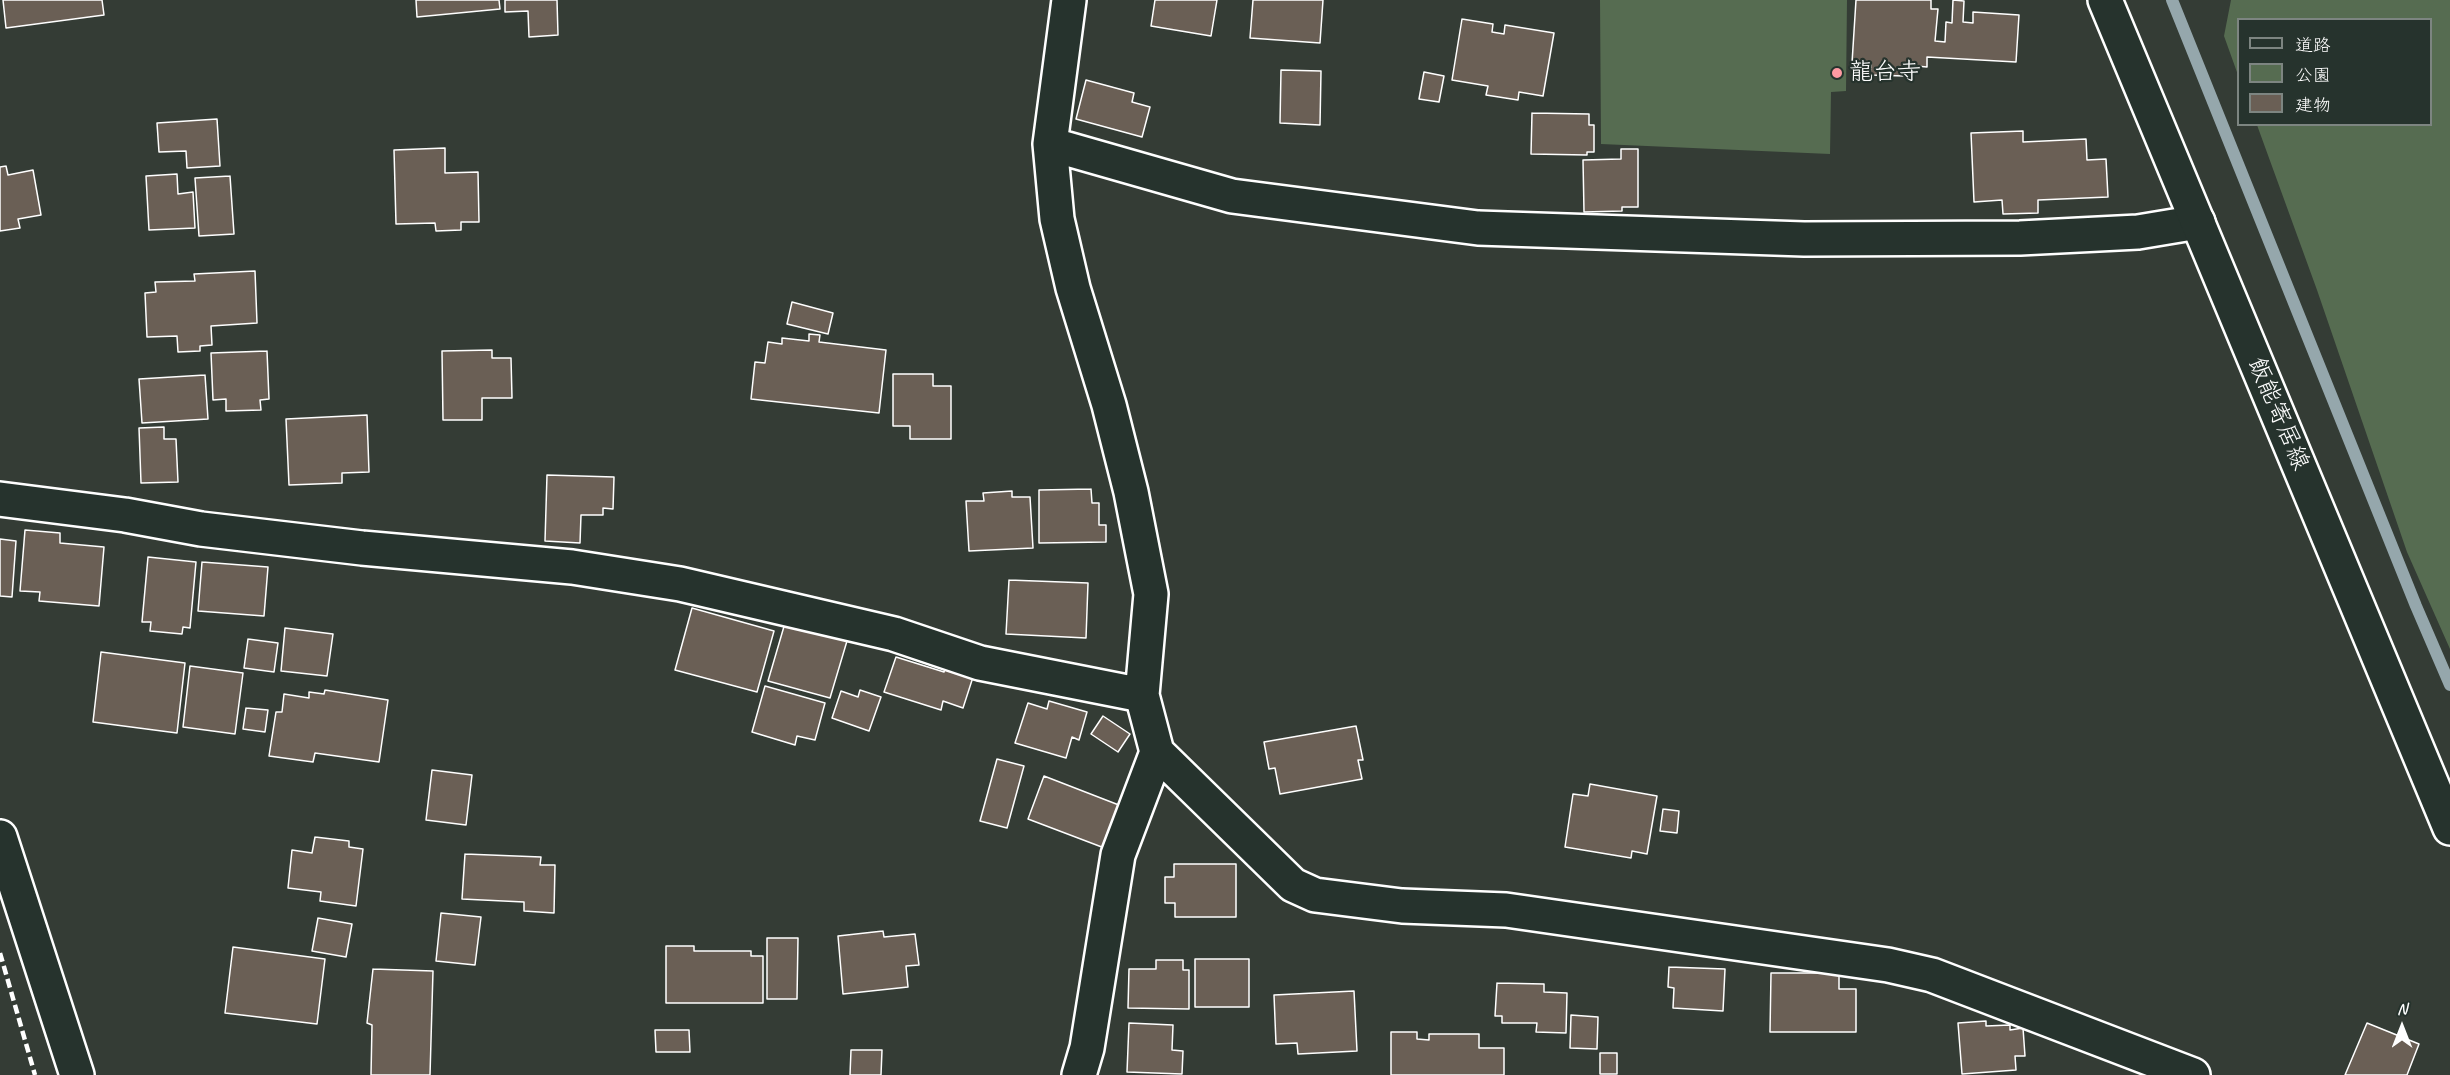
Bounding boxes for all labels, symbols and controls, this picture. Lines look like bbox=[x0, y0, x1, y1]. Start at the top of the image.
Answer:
legend bbox=[2237, 18, 2432, 126]
text: 道路 bbox=[2295, 34, 2331, 56]
place label: 龍台寺 bbox=[1849, 59, 1921, 87]
text: 公園 bbox=[2295, 64, 2331, 86]
marker: 龍台寺 bbox=[1830, 66, 1844, 80]
text: 建物 bbox=[2295, 94, 2331, 116]
street label: 飯能寄居線 bbox=[2241, 353, 2315, 475]
north arrow bbox=[2372, 997, 2432, 1057]
text: N bbox=[2397, 999, 2407, 1019]

